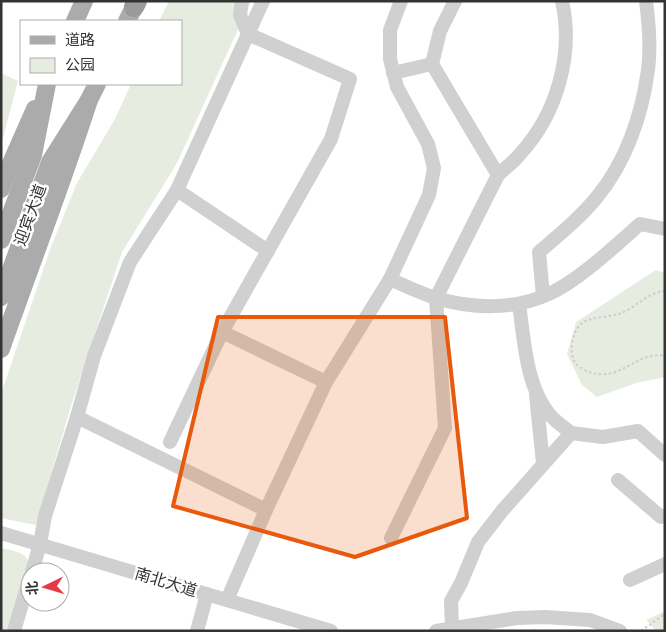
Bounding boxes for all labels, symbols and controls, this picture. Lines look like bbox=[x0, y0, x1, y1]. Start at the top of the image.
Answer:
legend bbox=[20, 20, 182, 85]
text: 道路 bbox=[65, 31, 95, 49]
text: 公园 bbox=[65, 56, 95, 74]
street label: 迎宾大道 bbox=[10, 182, 50, 248]
north arrow bbox=[20, 562, 70, 612]
street label: 南北大道 bbox=[133, 564, 199, 600]
text: 北 bbox=[23, 580, 41, 596]

